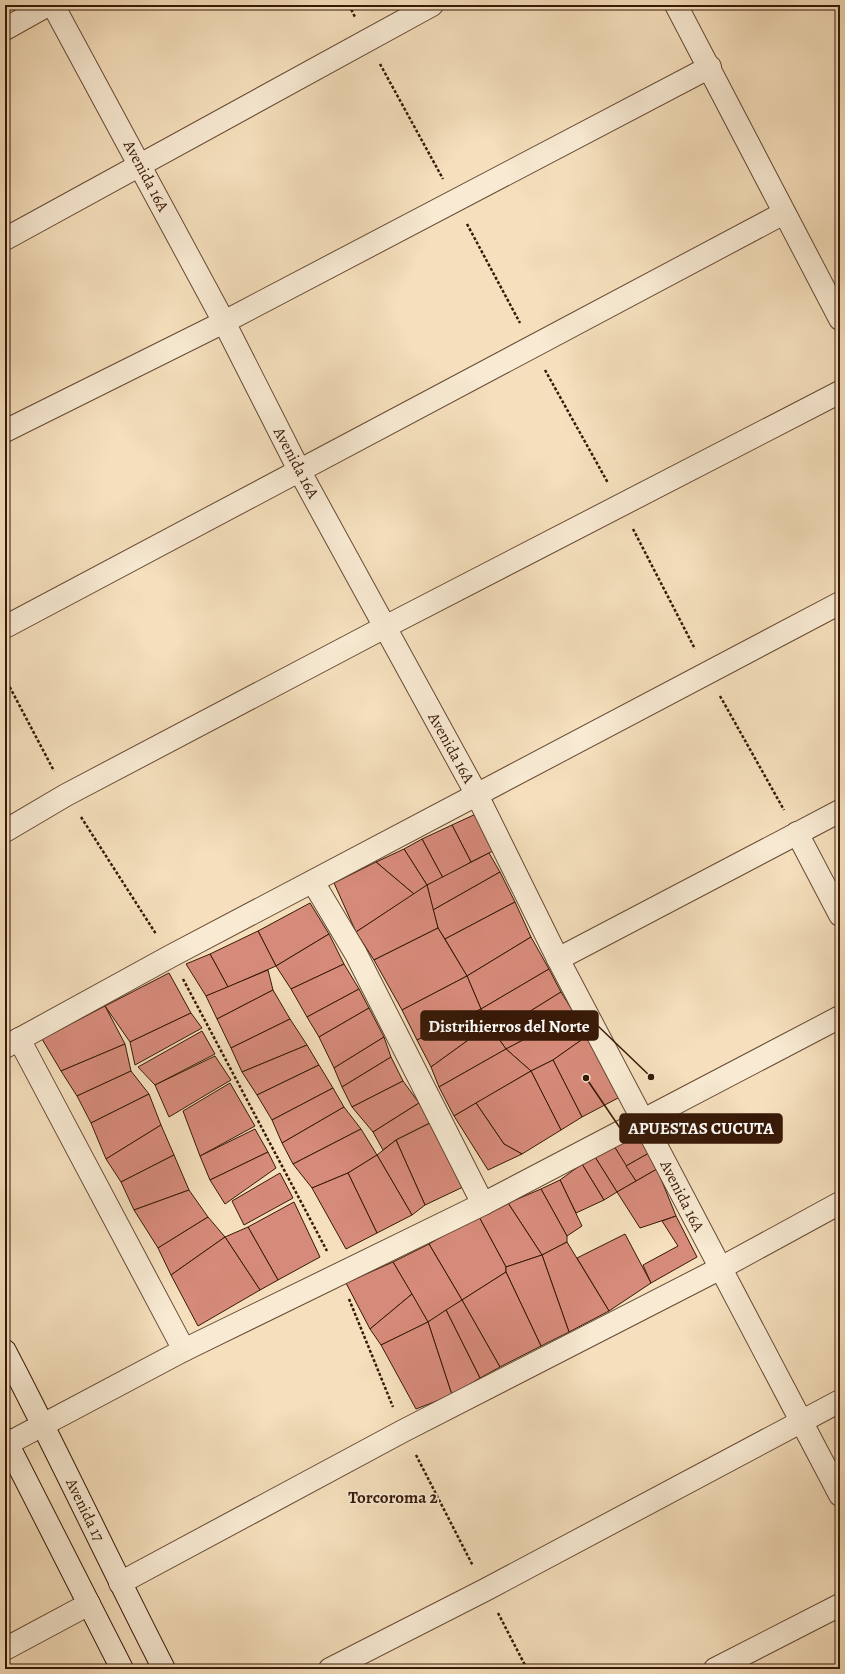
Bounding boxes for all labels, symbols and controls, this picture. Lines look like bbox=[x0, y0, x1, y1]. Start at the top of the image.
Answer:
street label: Avenida 16A bbox=[118, 136, 174, 216]
street label: Avenida 16A bbox=[268, 423, 324, 503]
street label: Avenida 16A bbox=[422, 708, 480, 788]
callout: Distrihierros del Norte bbox=[421, 1011, 598, 1040]
text: Distrihierros del Norte bbox=[428, 1015, 590, 1038]
callout: APUESTAS CUCUTA bbox=[620, 1114, 782, 1143]
text: APUESTAS CUCUTA bbox=[627, 1117, 774, 1140]
street label: Avenida 16A bbox=[654, 1155, 710, 1236]
street label: Avenida 17 bbox=[60, 1474, 110, 1546]
district label: Torcoroma 2 bbox=[348, 1486, 438, 1509]

